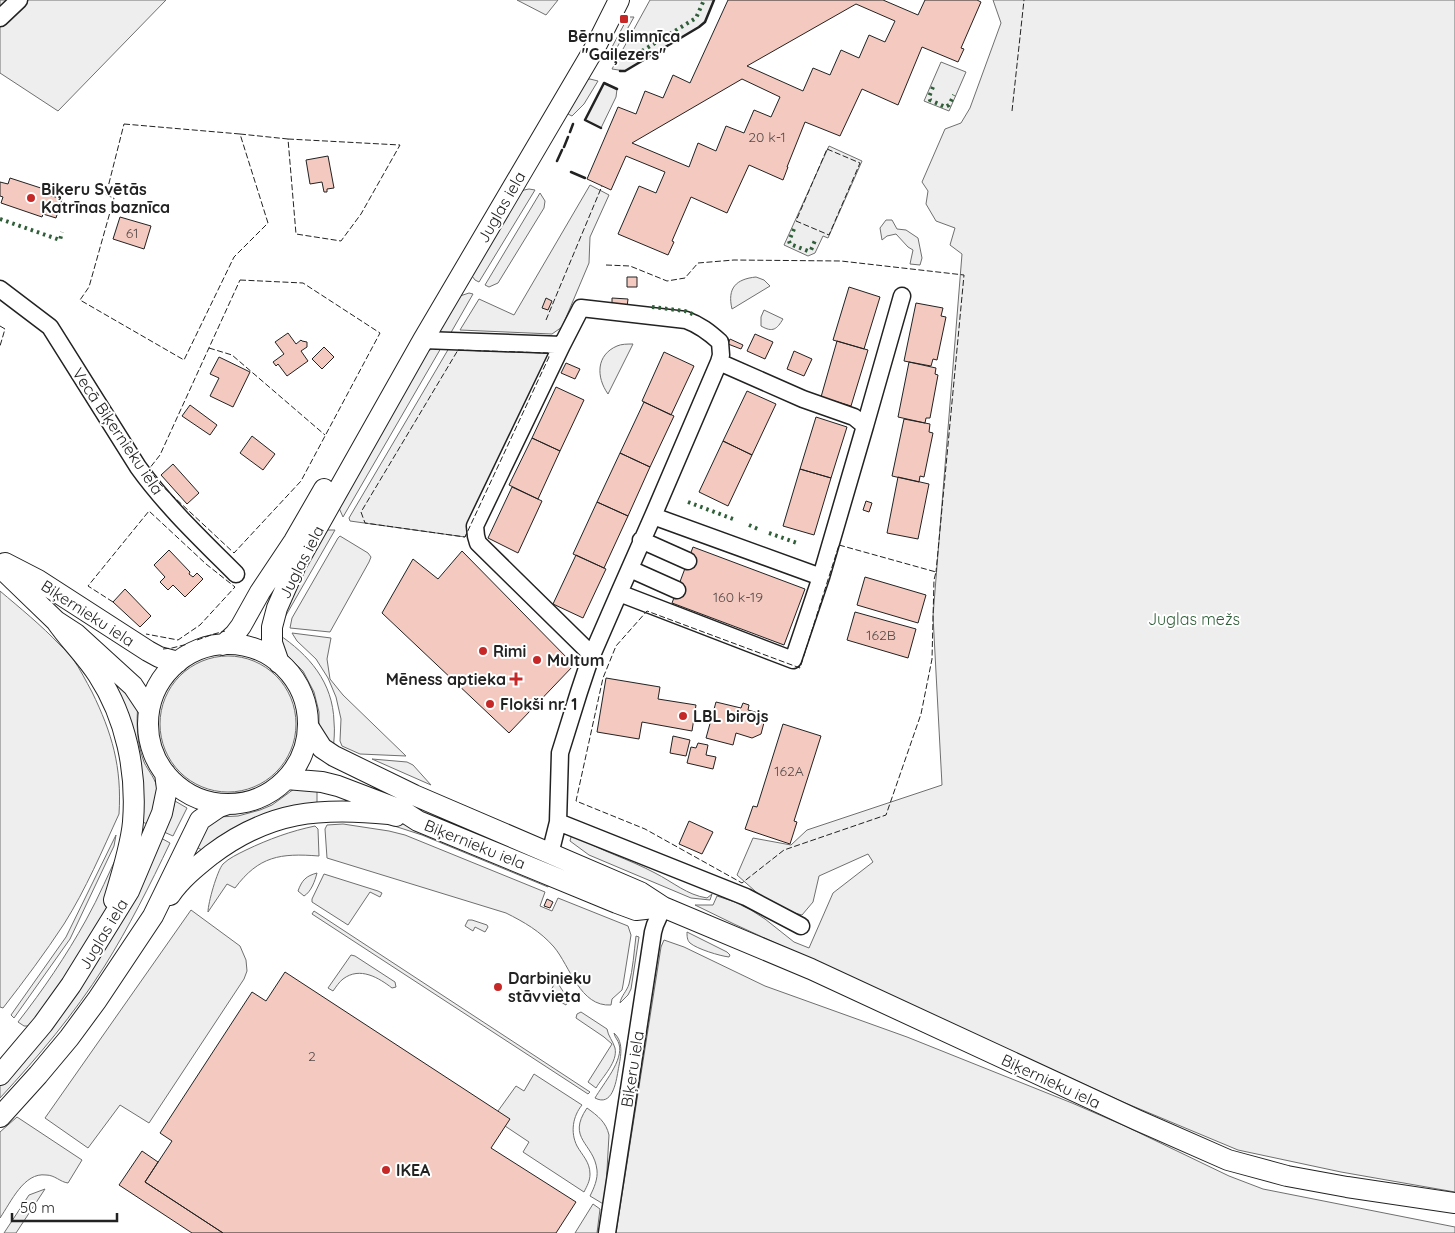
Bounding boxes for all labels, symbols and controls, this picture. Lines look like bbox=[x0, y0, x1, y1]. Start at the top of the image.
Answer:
marker: Bērnu slimnīca "Gaiļezers" bbox=[618, 13, 630, 25]
place label: Bērnu slimnīca "Gaiļezers" bbox=[568, 26, 680, 65]
house number: 20 k-1 bbox=[748, 128, 786, 146]
street label: Juglas iela bbox=[473, 168, 529, 246]
place label: Biķeru Svētās Katrīnas baznīca bbox=[41, 179, 170, 217]
marker: Biķeru Svētās Katrīnas baznīca bbox=[25, 192, 37, 204]
house number: 61 bbox=[126, 224, 138, 242]
street label: Vecā Biķernieku iela bbox=[68, 364, 168, 498]
street label: Juglas iela bbox=[274, 522, 328, 602]
street label: Biķernieku iela bbox=[38, 575, 138, 651]
house number: 160 k-19 bbox=[713, 588, 763, 606]
park label: Juglas mežs bbox=[1148, 609, 1240, 629]
house number: 162B bbox=[866, 626, 896, 644]
place label: Rimi bbox=[493, 641, 526, 661]
marker: Rimi bbox=[477, 645, 489, 657]
place label: Multum bbox=[547, 650, 604, 670]
marker: Multum bbox=[531, 654, 543, 666]
place label: Mēness aptieka bbox=[386, 669, 506, 689]
marker: Mēness aptieka bbox=[510, 673, 522, 685]
place label: Flokši nr. 1 bbox=[500, 694, 577, 714]
marker: Flokši nr. 1 bbox=[484, 698, 496, 710]
place label: LBL birojs bbox=[693, 706, 769, 726]
marker: LBL birojs bbox=[677, 710, 689, 722]
house number: 162A bbox=[774, 762, 804, 780]
street label: Biķernieku iela bbox=[422, 815, 528, 873]
street label: Juglas iela bbox=[74, 895, 132, 973]
place label: Darbinieku stāvvieta bbox=[508, 968, 591, 1006]
marker: Darbinieku stāvvieta bbox=[492, 981, 504, 993]
street label: Biķeru iela bbox=[616, 1029, 648, 1109]
house number: 2 bbox=[308, 1047, 316, 1065]
street label: Biķernieku iela bbox=[998, 1049, 1104, 1113]
place label: IKEA bbox=[396, 1160, 431, 1180]
marker: IKEA bbox=[380, 1164, 392, 1176]
scale bar bbox=[12, 1190, 118, 1222]
text: 50 m bbox=[20, 1198, 55, 1217]

